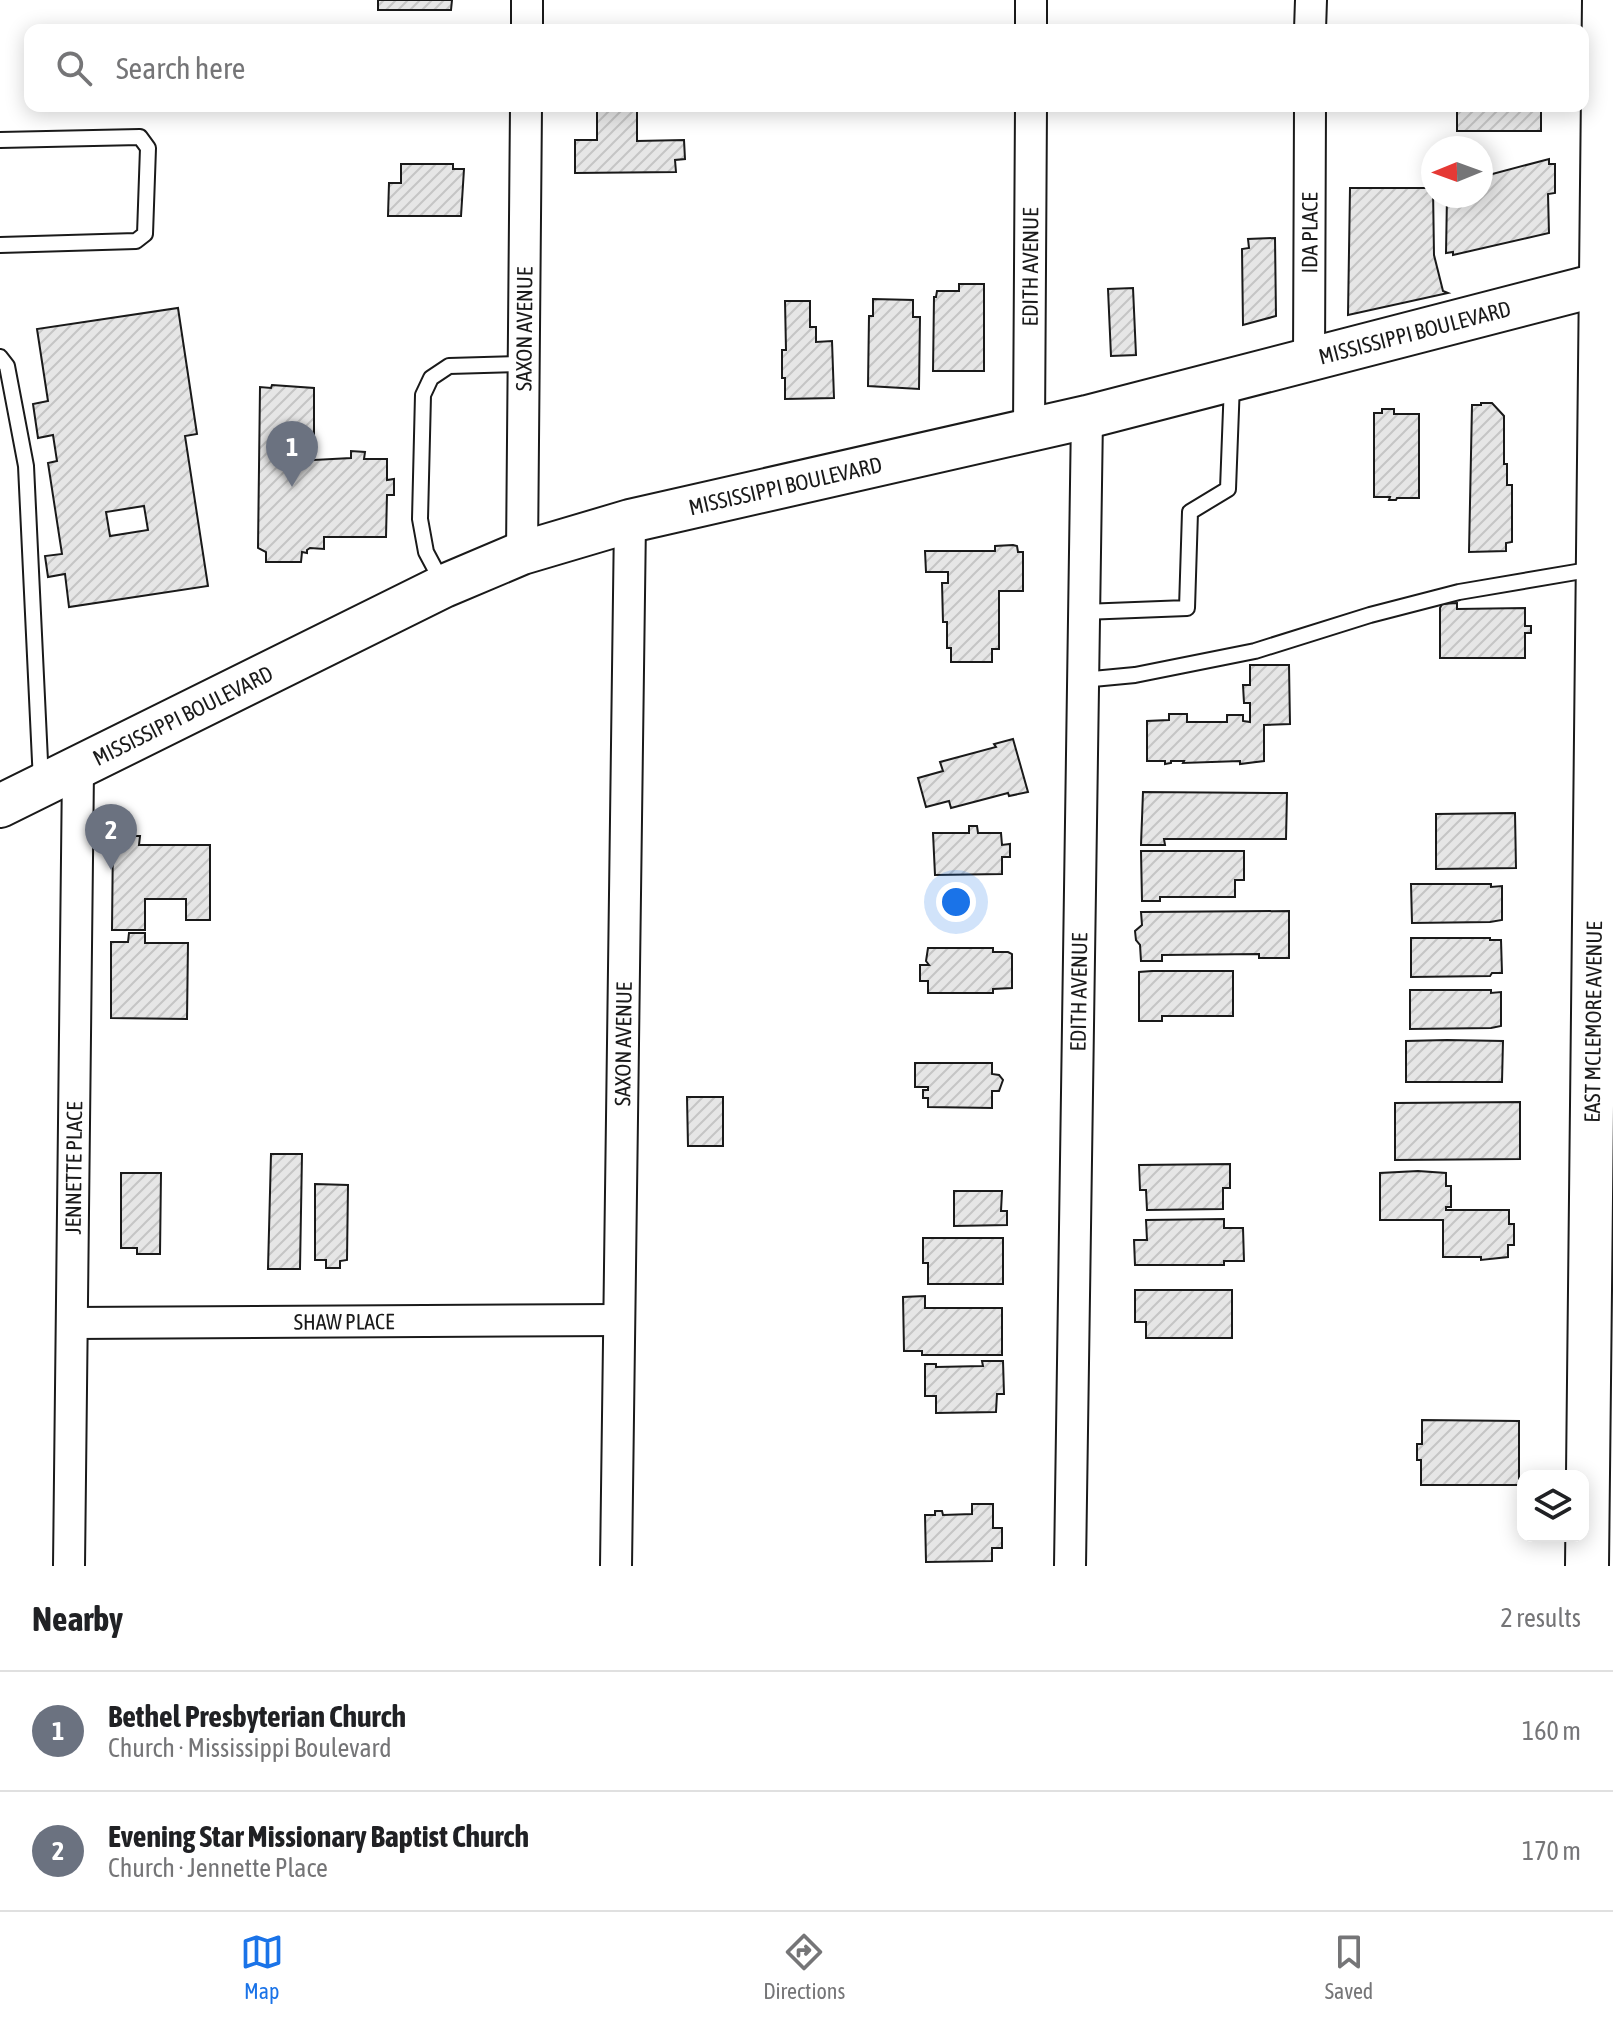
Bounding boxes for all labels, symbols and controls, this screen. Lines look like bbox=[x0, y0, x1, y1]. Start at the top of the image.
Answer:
search box bbox=[24, 24, 1589, 112]
icon: search bbox=[52, 46, 96, 90]
text: Search here bbox=[116, 51, 245, 85]
north arrow bbox=[1421, 136, 1493, 208]
street label: IDA PLACE bbox=[1296, 192, 1323, 274]
street label: EDITH AVENUE bbox=[1017, 207, 1043, 326]
street label: SAXON AVENUE bbox=[510, 266, 538, 391]
street label: MISSISSIPPI BOULEVARD bbox=[1316, 295, 1514, 370]
pin: 1 bbox=[266, 421, 318, 487]
street label: MISSISSIPPI BOULEVARD bbox=[686, 451, 884, 520]
street label: MISSISSIPPI BOULEVARD bbox=[89, 660, 277, 771]
pin: 2 bbox=[85, 804, 137, 870]
your location bbox=[936, 882, 976, 922]
street label: EAST MCLEMORE AVENUE bbox=[1579, 921, 1607, 1123]
street label: EDITH AVENUE bbox=[1065, 932, 1092, 1052]
street label: SAXON AVENUE bbox=[609, 981, 637, 1106]
street label: JENNETTE PLACE bbox=[60, 1101, 87, 1235]
street label: SHAW PLACE bbox=[294, 1308, 395, 1335]
map controls bbox=[1517, 1470, 1589, 1542]
button: layers bbox=[1517, 1470, 1589, 1542]
text: Nearby bbox=[32, 1599, 123, 1638]
text: 2 results bbox=[1500, 1603, 1581, 1633]
text: Bethel Presbyterian Church bbox=[108, 1699, 406, 1733]
text: 1 bbox=[52, 1716, 64, 1746]
text: 160 m bbox=[1522, 1716, 1581, 1746]
text: Church · Mississippi Boulevard bbox=[108, 1733, 392, 1763]
text: Evening Star Missionary Baptist Church bbox=[108, 1819, 529, 1853]
text: 2 bbox=[52, 1836, 64, 1866]
text: 170 m bbox=[1522, 1836, 1581, 1866]
text: Church · Jennette Place bbox=[108, 1853, 328, 1883]
tab: Map bbox=[240, 1930, 284, 2004]
tab: Directions bbox=[763, 1930, 845, 2004]
tab: Saved bbox=[1325, 1930, 1373, 2004]

